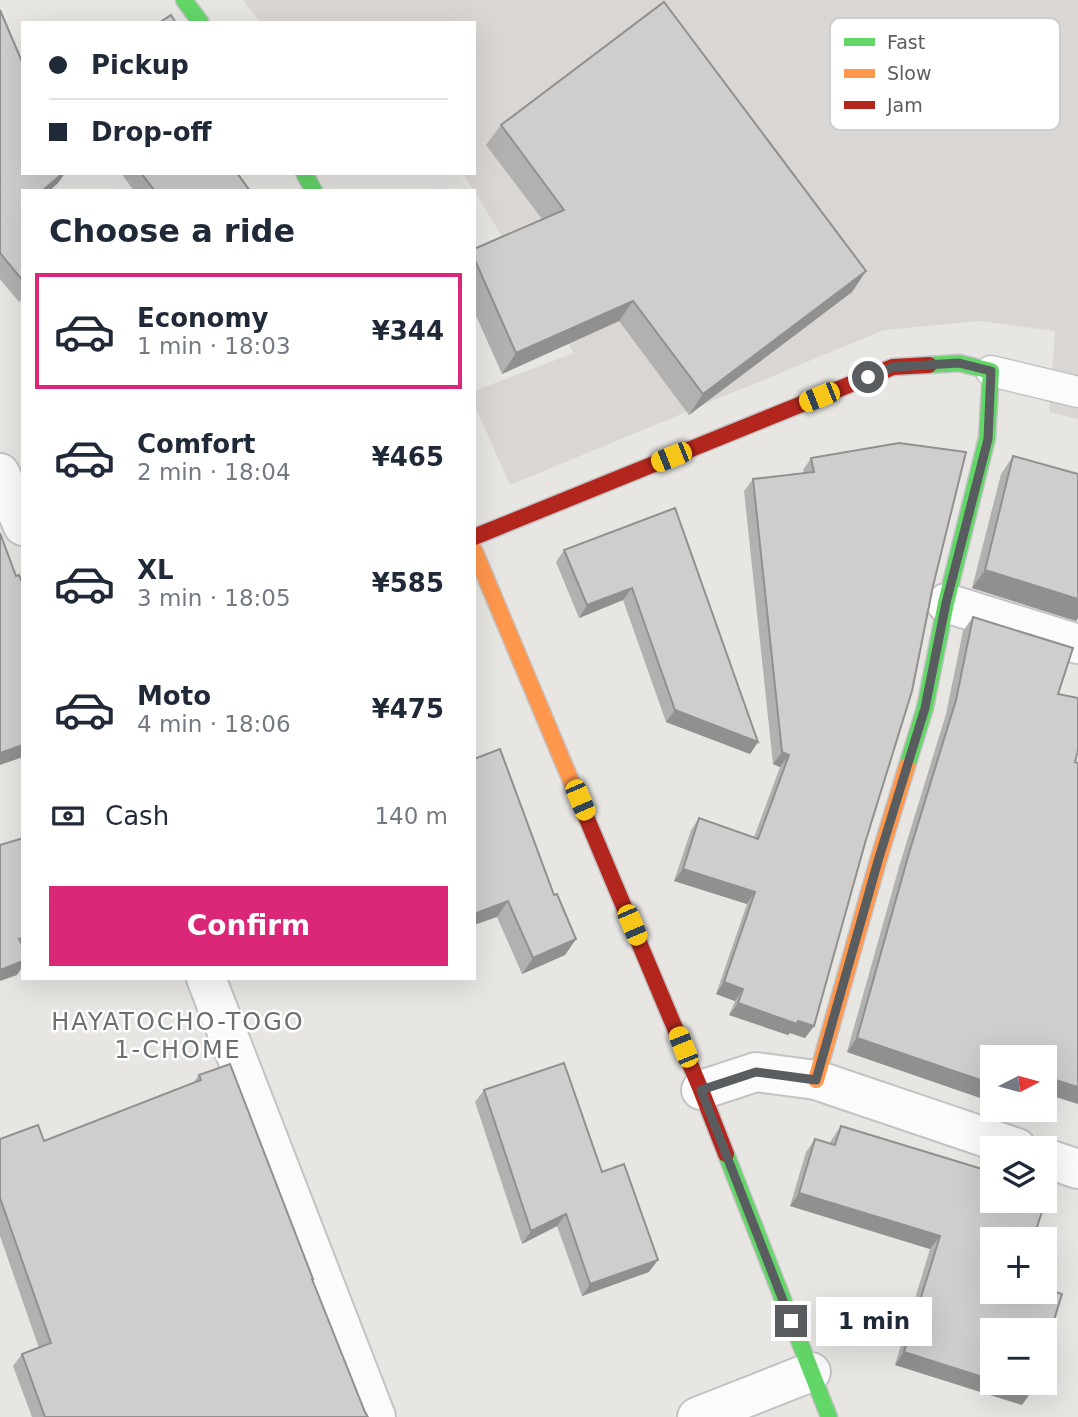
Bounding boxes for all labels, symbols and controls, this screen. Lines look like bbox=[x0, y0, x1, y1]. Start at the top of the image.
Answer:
legend bbox=[830, 18, 1060, 130]
text: Fast bbox=[887, 31, 925, 53]
text: Pickup bbox=[91, 50, 189, 80]
text: Slow bbox=[887, 62, 932, 84]
text: Jam bbox=[886, 94, 923, 116]
text: Drop-off bbox=[91, 117, 212, 147]
text: Choose a ride bbox=[49, 212, 295, 250]
icon: car bbox=[53, 300, 116, 363]
text: Economy bbox=[137, 303, 268, 333]
text: ¥344 bbox=[372, 316, 444, 346]
text: 1 min · 18:03 bbox=[137, 333, 291, 359]
route start bbox=[852, 361, 884, 393]
car bbox=[796, 379, 843, 415]
icon: car bbox=[53, 426, 116, 489]
text: Comfort bbox=[137, 429, 255, 459]
car bbox=[648, 439, 695, 475]
text: ¥465 bbox=[372, 442, 444, 472]
text: 2 min · 18:04 bbox=[137, 459, 291, 485]
icon: car bbox=[53, 552, 116, 615]
text: XL bbox=[137, 555, 174, 585]
text: ¥585 bbox=[372, 568, 444, 598]
text: 3 min · 18:05 bbox=[137, 585, 291, 611]
icon: car bbox=[53, 678, 116, 741]
text: Moto bbox=[137, 681, 211, 711]
text: ¥475 bbox=[372, 694, 444, 724]
text: 4 min · 18:06 bbox=[137, 711, 291, 737]
car bbox=[563, 777, 598, 823]
icon: cash bbox=[49, 797, 87, 835]
text: Cash bbox=[105, 801, 169, 831]
text: 140 m bbox=[374, 803, 448, 829]
button: Confirm bbox=[49, 886, 448, 966]
car bbox=[615, 902, 650, 948]
district label: HAYATOCHO-TOGO 1-CHOME bbox=[51, 1008, 305, 1064]
car bbox=[666, 1024, 701, 1070]
north arrow bbox=[980, 1045, 1057, 1122]
map controls bbox=[980, 1045, 1057, 1395]
button: layers bbox=[980, 1136, 1057, 1213]
button: + bbox=[980, 1227, 1057, 1304]
callout: 1 min bbox=[816, 1296, 931, 1346]
route end bbox=[775, 1305, 807, 1337]
text: 1 min bbox=[838, 1308, 910, 1334]
button: − bbox=[980, 1318, 1057, 1395]

